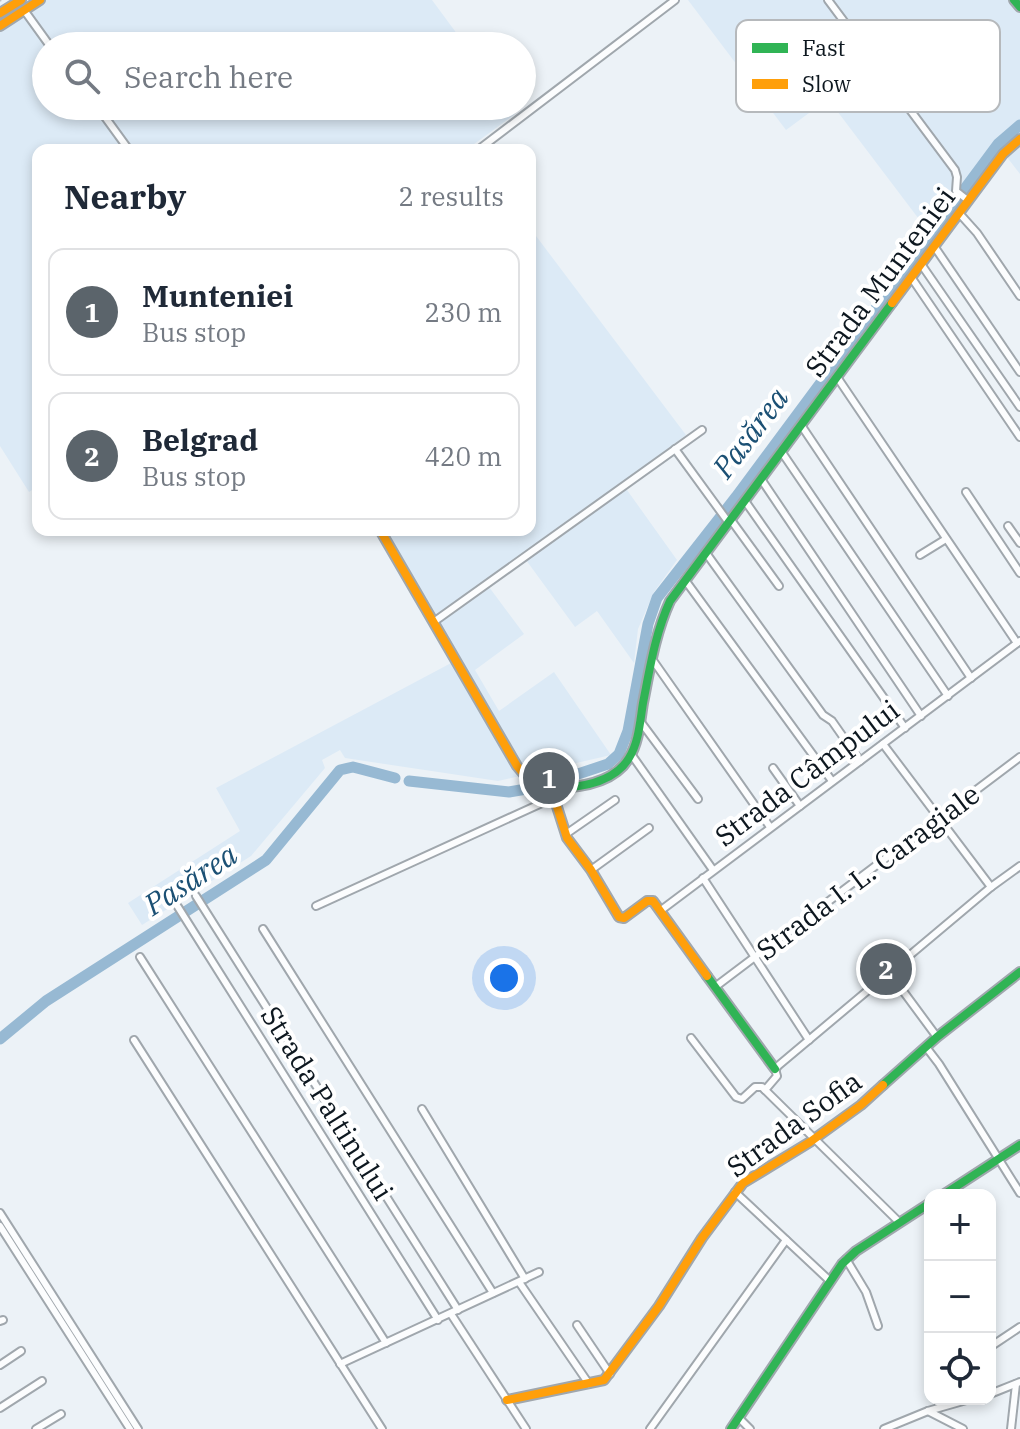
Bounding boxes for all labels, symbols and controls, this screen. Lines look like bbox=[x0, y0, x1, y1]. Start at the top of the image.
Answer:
legend bbox=[736, 20, 1000, 112]
search box bbox=[32, 32, 536, 120]
text: Fast bbox=[802, 33, 845, 62]
icon: search bbox=[60, 54, 104, 98]
text: Search here bbox=[124, 57, 293, 96]
text: Slow bbox=[802, 69, 851, 98]
text: Nearby bbox=[64, 174, 186, 218]
text: 2 results bbox=[398, 179, 504, 213]
street label: Strada Munteniei bbox=[796, 180, 963, 384]
text: Munteniei bbox=[142, 276, 293, 315]
text: 1 bbox=[84, 295, 100, 329]
text: 230 m bbox=[424, 295, 502, 329]
text: Bus stop bbox=[142, 315, 246, 349]
water label: Pasărea bbox=[703, 379, 797, 486]
text: Belgrad bbox=[142, 420, 258, 459]
text: 2 bbox=[84, 439, 100, 473]
text: 420 m bbox=[424, 439, 502, 473]
text: Bus stop bbox=[142, 459, 246, 493]
street label: Strada Câmpului bbox=[707, 691, 906, 854]
pin: 1 bbox=[523, 748, 575, 808]
street label: Strada I. L. Caragiale bbox=[748, 775, 987, 968]
water label: Pasărea bbox=[135, 834, 245, 924]
pin: 2 bbox=[860, 939, 912, 999]
your location bbox=[484, 958, 524, 998]
street label: Strada Paltinului bbox=[253, 999, 402, 1207]
street label: Strada Sofia bbox=[719, 1062, 868, 1185]
map controls bbox=[924, 1189, 996, 1405]
button: + bbox=[924, 1189, 996, 1261]
button: − bbox=[924, 1261, 996, 1333]
button: locate bbox=[924, 1333, 996, 1405]

